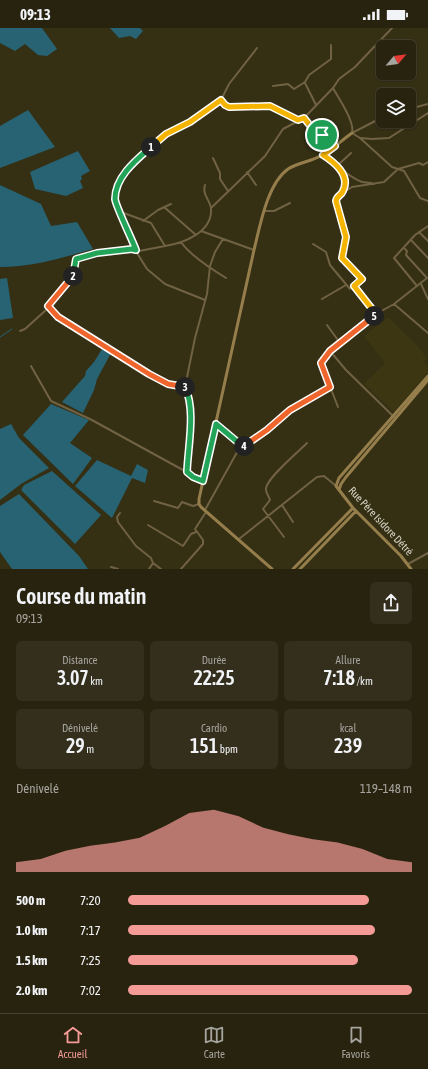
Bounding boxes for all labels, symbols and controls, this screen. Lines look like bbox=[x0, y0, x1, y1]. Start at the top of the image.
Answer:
text: 09:13 bbox=[20, 6, 51, 23]
north arrow bbox=[376, 40, 416, 80]
map controls bbox=[376, 40, 416, 128]
button: layers bbox=[376, 88, 416, 128]
pin bbox=[305, 118, 339, 152]
icon: arrive bbox=[311, 124, 333, 146]
pin: 1 bbox=[141, 137, 161, 157]
text: 1 bbox=[148, 141, 154, 153]
pin: 2 bbox=[63, 266, 83, 286]
text: 2 bbox=[70, 270, 76, 282]
pin: 5 bbox=[364, 306, 384, 326]
text: 5 bbox=[371, 310, 377, 322]
pin: 3 bbox=[175, 377, 195, 397]
text: 3 bbox=[182, 381, 188, 393]
pin: 4 bbox=[234, 436, 254, 456]
text: 4 bbox=[241, 440, 247, 452]
street label: Rue Père Isidore Détré bbox=[346, 484, 416, 558]
button: share bbox=[370, 582, 412, 624]
text: Course du matin bbox=[16, 583, 146, 609]
text: 09:13 bbox=[16, 611, 43, 626]
text: Distance bbox=[62, 654, 98, 666]
text: Durée bbox=[202, 654, 226, 666]
text: Allure bbox=[336, 654, 360, 666]
text: 3.07 bbox=[57, 666, 89, 689]
text: 22:25 bbox=[193, 666, 235, 689]
text: 7:18 bbox=[323, 666, 355, 689]
text: km bbox=[89, 675, 103, 687]
text: /km bbox=[355, 675, 373, 687]
text: Dénivelé bbox=[62, 722, 98, 734]
text: Cardio bbox=[201, 722, 227, 734]
text: kcal bbox=[340, 722, 356, 734]
text: 29 bbox=[66, 734, 85, 757]
text: 151 bbox=[190, 734, 218, 757]
text: 239 bbox=[334, 734, 362, 757]
text: m bbox=[85, 743, 94, 755]
text: bpm bbox=[218, 743, 238, 755]
text: Dénivelé bbox=[16, 781, 59, 796]
text: 119–148 m bbox=[360, 781, 412, 796]
text: 500 m bbox=[16, 893, 45, 908]
text: 7:20 bbox=[80, 893, 101, 908]
text: 1.0 km bbox=[16, 923, 47, 938]
text: 7:17 bbox=[80, 923, 101, 938]
text: 1.5 km bbox=[16, 953, 47, 968]
text: 7:25 bbox=[80, 953, 101, 968]
text: 2.0 km bbox=[16, 983, 47, 998]
text: 7:02 bbox=[80, 983, 101, 998]
tab: Accueil bbox=[58, 1024, 87, 1060]
tab: Carte bbox=[203, 1024, 225, 1060]
tab: Favoris bbox=[341, 1024, 370, 1060]

